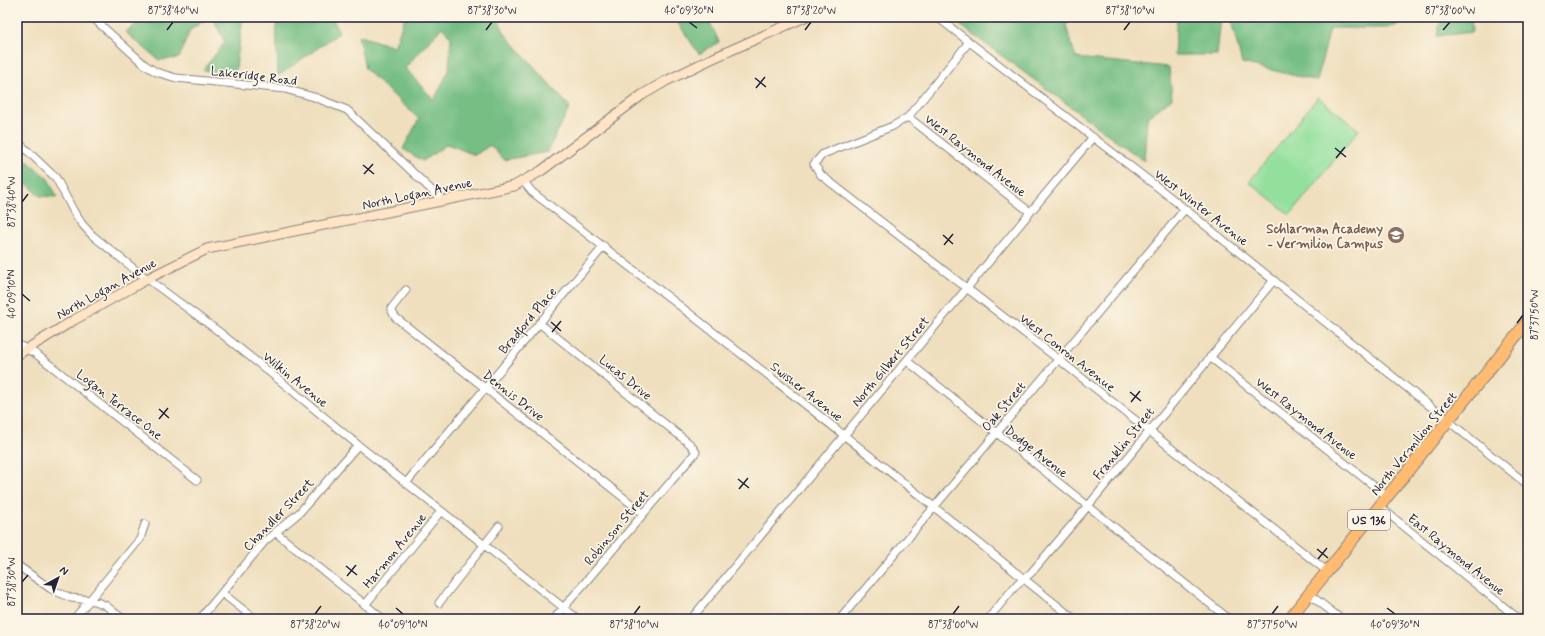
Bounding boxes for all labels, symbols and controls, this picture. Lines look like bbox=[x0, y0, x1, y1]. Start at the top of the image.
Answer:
text: 87°38'40"W bbox=[148, 4, 198, 18]
text: 87°38'30"W bbox=[467, 4, 517, 18]
text: 40°09'30"N bbox=[664, 4, 714, 18]
text: 87°38'20"W bbox=[786, 4, 836, 18]
text: 87°38'10"W bbox=[1105, 4, 1155, 18]
text: 87°38'00"W bbox=[1425, 4, 1475, 18]
street label: Lakeridge Road bbox=[209, 63, 298, 92]
street label: West Raymond Avenue bbox=[921, 111, 1029, 201]
street label: West Winter Avenue bbox=[1150, 166, 1252, 250]
street label: North Logan Avenue bbox=[361, 175, 474, 216]
text: 87°38'40"W bbox=[5, 177, 19, 227]
place label: Schlarman Academy - Vermilion Campus bbox=[1266, 221, 1383, 253]
school or university icon: Schlarman Academy - Vermilion Campus bbox=[1386, 225, 1406, 245]
street label: North Logan Avenue bbox=[54, 255, 161, 326]
text: 40°09'10"N bbox=[5, 269, 19, 319]
street label: Bradford Place bbox=[495, 284, 563, 359]
text: 87°37'50"W bbox=[1528, 290, 1542, 340]
street label: West Conron Avenue bbox=[1016, 310, 1119, 396]
street label: North Gilbert Street bbox=[848, 313, 934, 411]
street label: Wilkin Avenue bbox=[259, 348, 331, 412]
street label: Lucas Drive bbox=[595, 352, 655, 405]
street label: Swisher Avenue bbox=[766, 359, 846, 426]
street label: Logan Terrace One bbox=[71, 366, 166, 446]
street label: Dennis Drive bbox=[479, 367, 547, 426]
street label: West Raymond Avenue bbox=[1252, 374, 1360, 464]
street label: Oak Street bbox=[978, 378, 1030, 435]
street label: North Vermilion Street bbox=[1367, 388, 1461, 499]
street label: Franklin Street bbox=[1090, 404, 1159, 484]
street label: Dodge Avenue bbox=[1000, 422, 1071, 483]
street label: Chandler Street bbox=[240, 475, 318, 555]
street label: Robinson Street bbox=[581, 487, 654, 569]
street label: Harmon Avenue bbox=[360, 510, 431, 592]
road number: US 136 bbox=[1348, 510, 1390, 530]
street label: East Raymond Avenue bbox=[1404, 511, 1508, 600]
text: 87°38'30"W bbox=[5, 557, 19, 607]
north arrow bbox=[38, 558, 78, 598]
text: N bbox=[56, 563, 71, 579]
text: 87°38'20"W bbox=[290, 618, 340, 632]
text: 40°09'10"N bbox=[378, 618, 428, 632]
text: 87°38'10"W bbox=[609, 618, 659, 632]
text: 87°38'00"W bbox=[928, 618, 978, 632]
text: 87°37'50"W bbox=[1247, 618, 1297, 632]
text: 40°09'30"N bbox=[1370, 618, 1420, 632]

